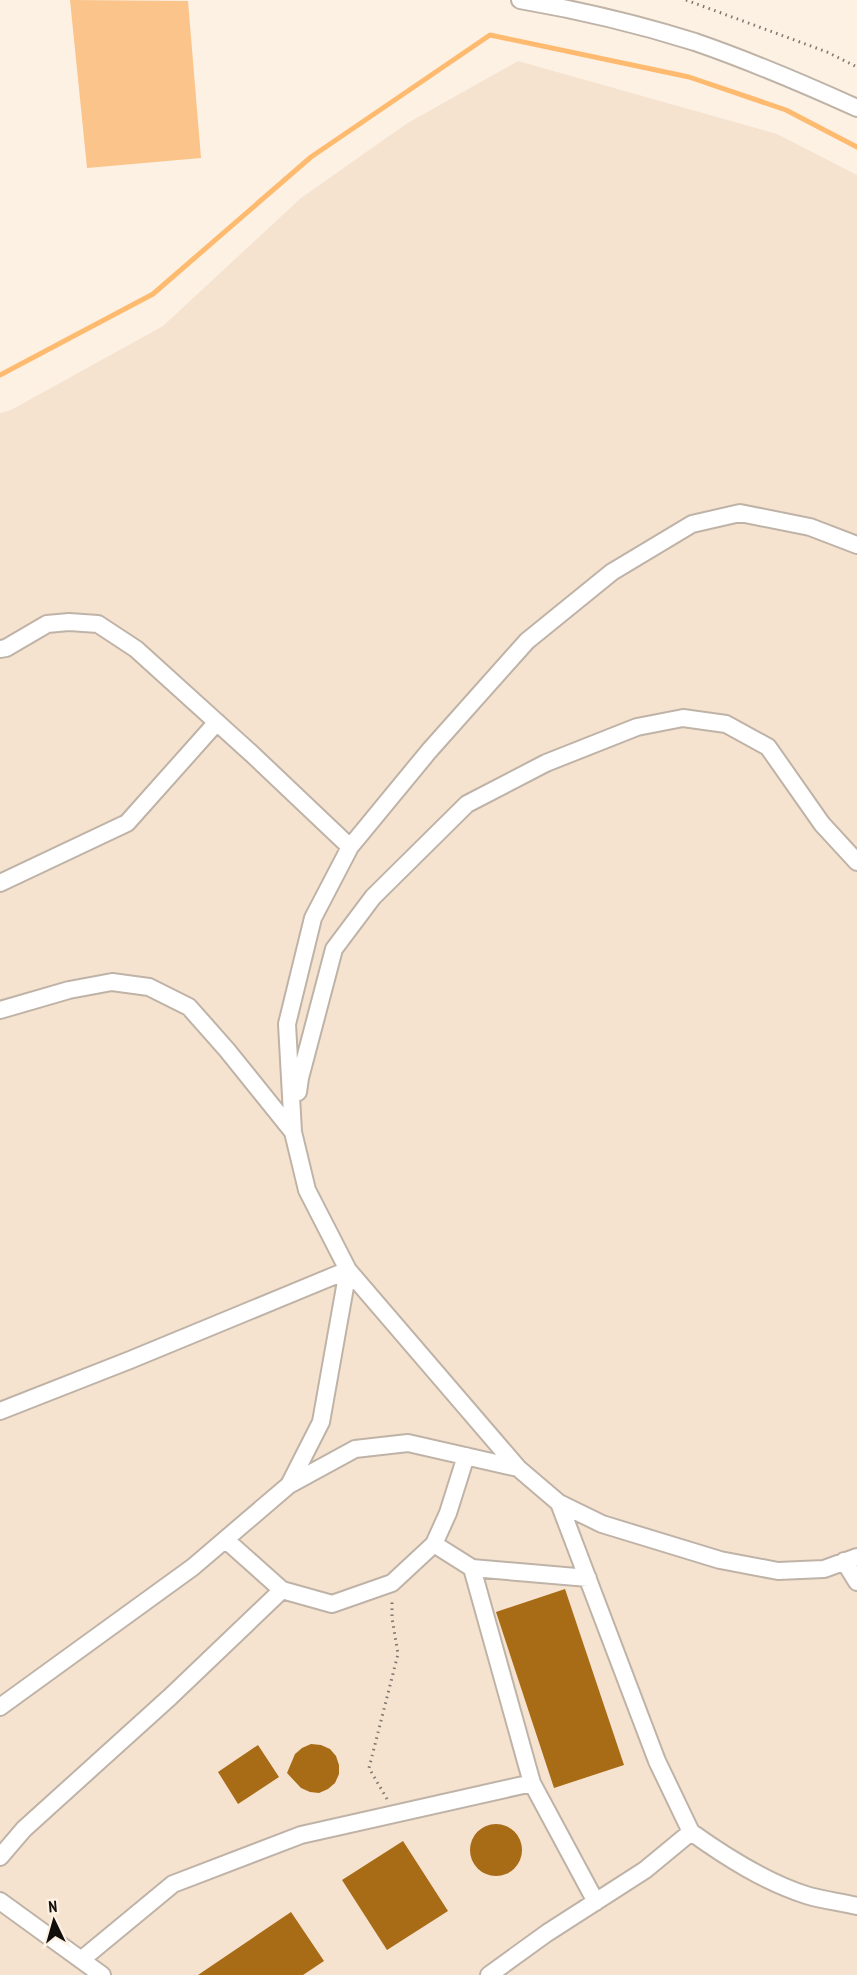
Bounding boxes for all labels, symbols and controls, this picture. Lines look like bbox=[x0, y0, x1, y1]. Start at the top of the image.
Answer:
north arrow bbox=[24, 1891, 84, 1951]
text: N bbox=[48, 1896, 58, 1916]

